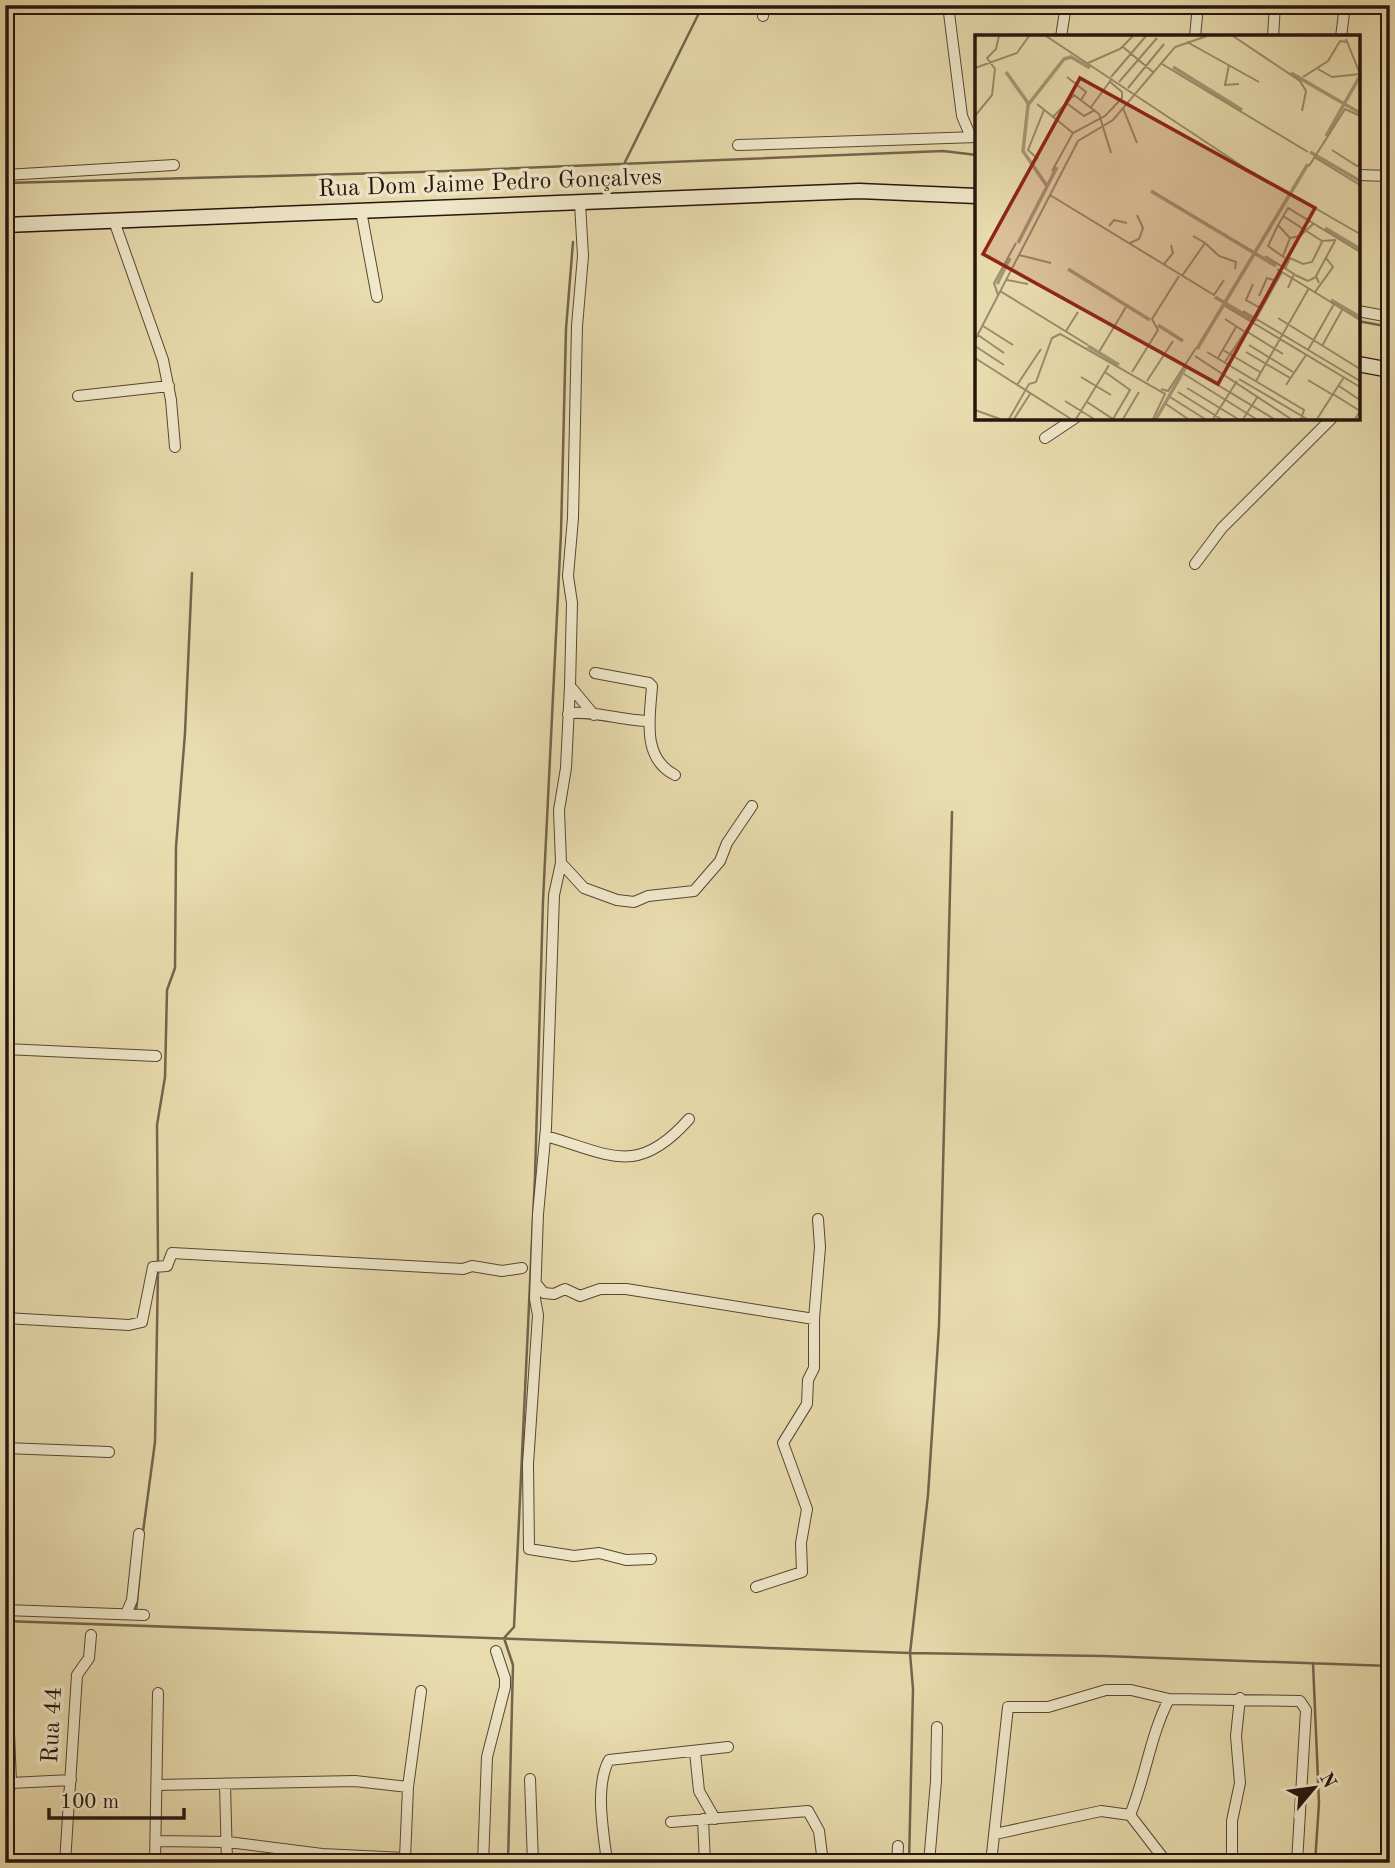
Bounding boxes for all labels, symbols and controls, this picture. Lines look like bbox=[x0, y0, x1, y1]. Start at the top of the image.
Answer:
inset map bbox=[975, 35, 1360, 420]
street label: Rua Dom Jaime Pedro Gonçalves bbox=[318, 166, 662, 202]
street label: Rua 44 bbox=[39, 1686, 67, 1764]
north arrow bbox=[1280, 1752, 1350, 1822]
text: N bbox=[1315, 1770, 1339, 1792]
scale bar bbox=[49, 1777, 184, 1821]
text: 100 m bbox=[60, 1792, 119, 1813]

